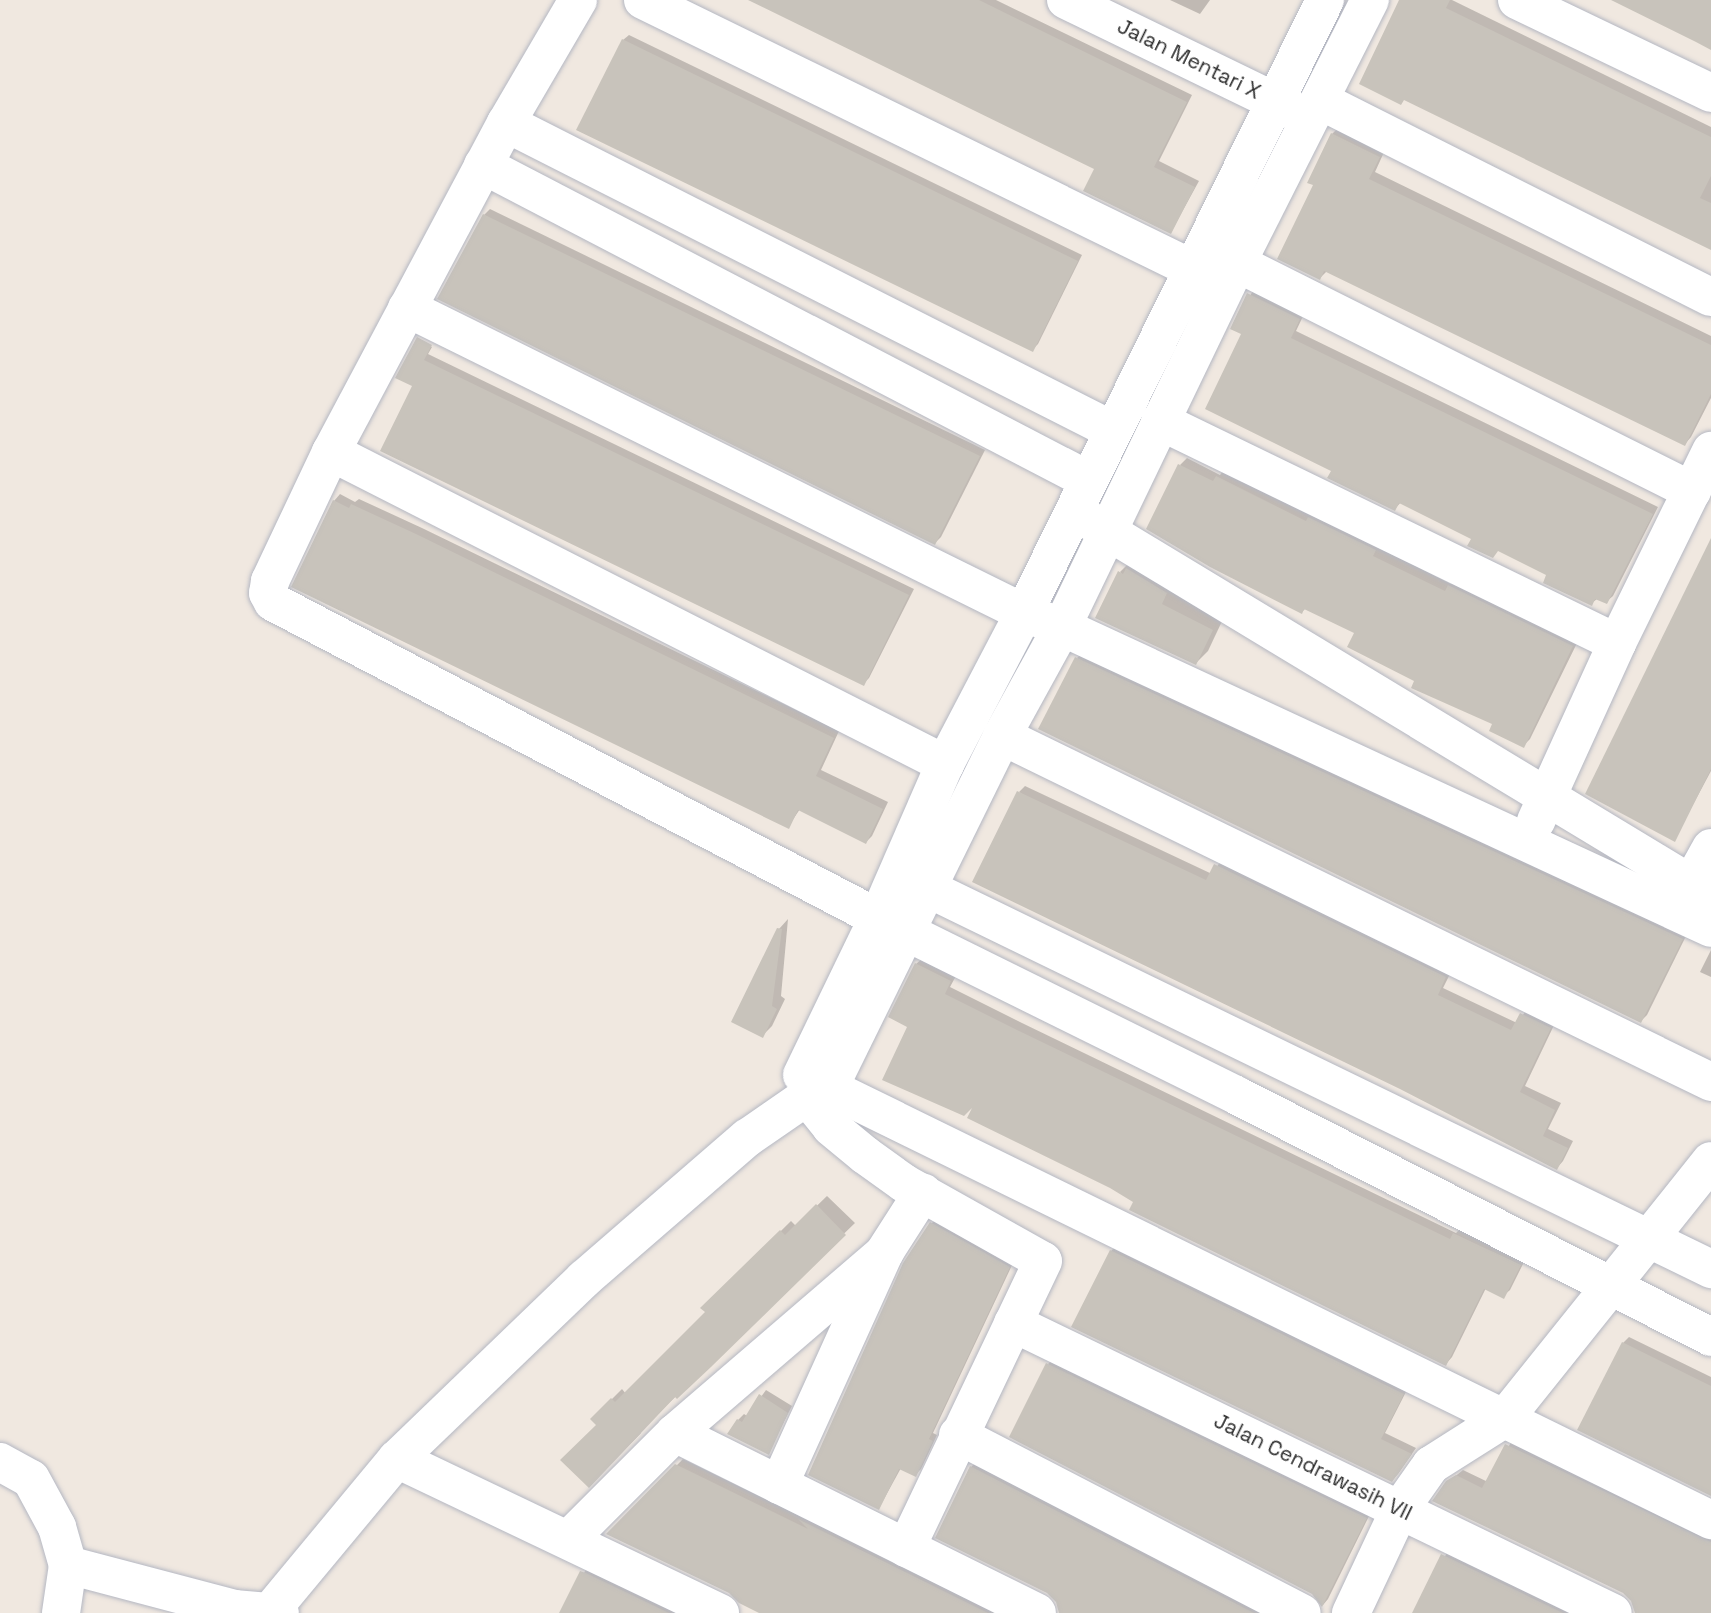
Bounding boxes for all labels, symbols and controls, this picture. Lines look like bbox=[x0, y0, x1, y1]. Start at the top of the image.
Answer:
street label: Jalan Mentari X bbox=[1113, 13, 1265, 105]
street label: Jalan Cendrawasih VII bbox=[1210, 1408, 1416, 1526]

